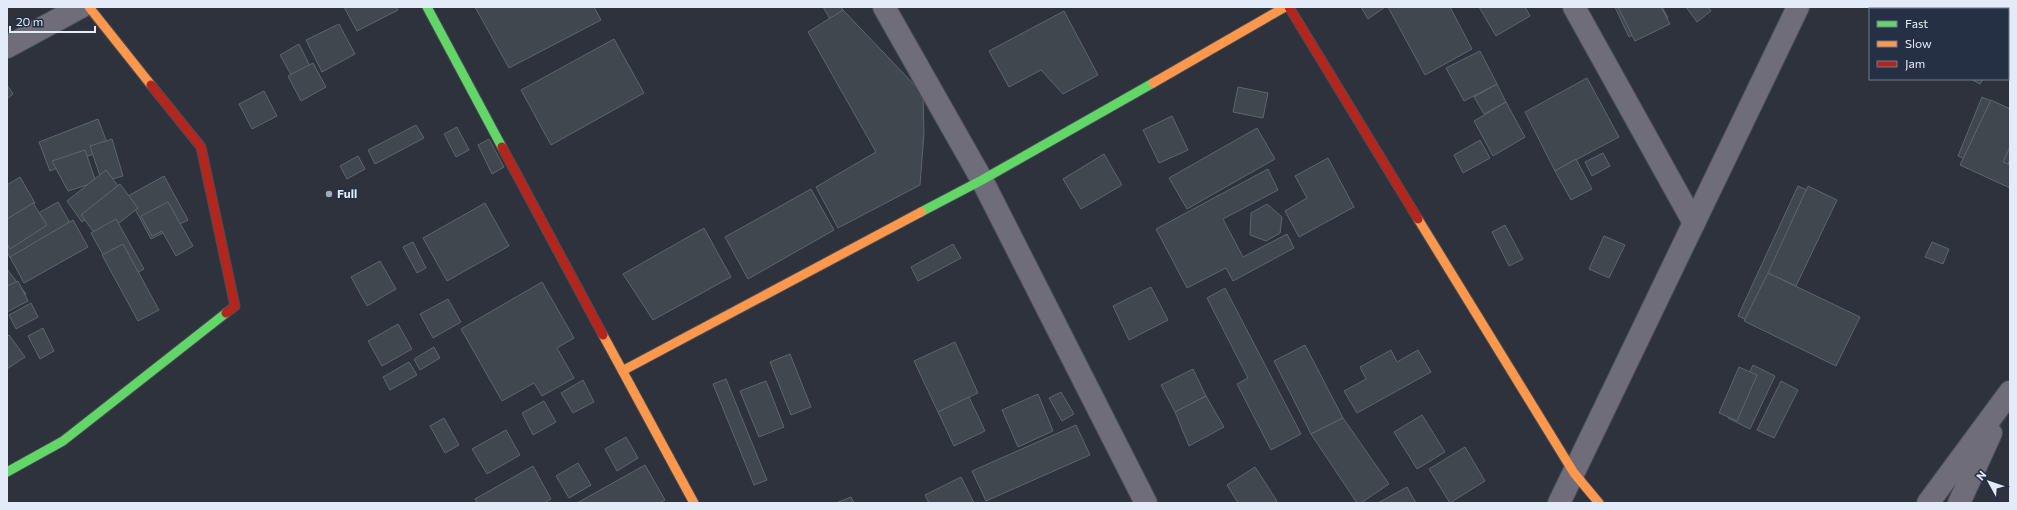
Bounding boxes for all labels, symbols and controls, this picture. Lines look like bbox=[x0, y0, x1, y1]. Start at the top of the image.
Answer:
scale bar bbox=[10, 8, 95, 34]
legend bbox=[1869, 8, 2009, 80]
text: 20 m bbox=[16, 14, 43, 28]
text: Fast bbox=[1905, 16, 1928, 30]
text: Slow bbox=[1905, 36, 1932, 50]
text: Jam bbox=[1905, 56, 1925, 71]
place label: Full bbox=[337, 186, 357, 200]
marker: Full bbox=[324, 189, 334, 199]
north arrow bbox=[1969, 462, 2009, 502]
text: N bbox=[1973, 468, 1989, 483]

